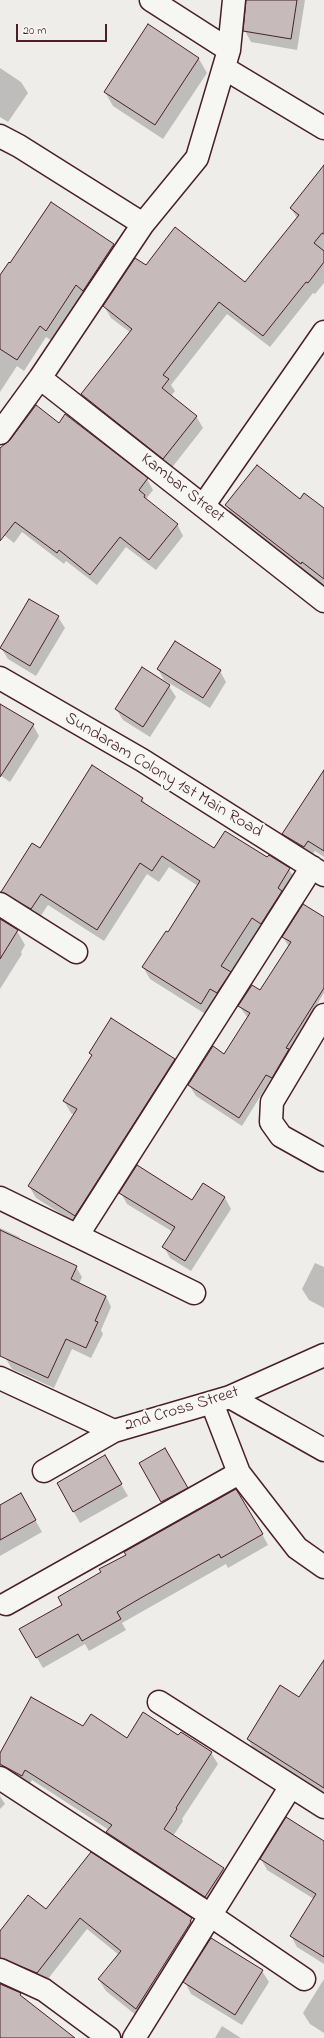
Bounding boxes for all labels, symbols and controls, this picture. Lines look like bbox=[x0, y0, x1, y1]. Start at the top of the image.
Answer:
scale bar bbox=[18, 16, 109, 42]
text: 20 m bbox=[23, 22, 46, 40]
street label: Kambar Street bbox=[136, 450, 228, 528]
street label: Sundaram Colony 1st Main Road bbox=[60, 709, 266, 843]
street label: 2nd Cross Street bbox=[122, 1383, 242, 1437]

